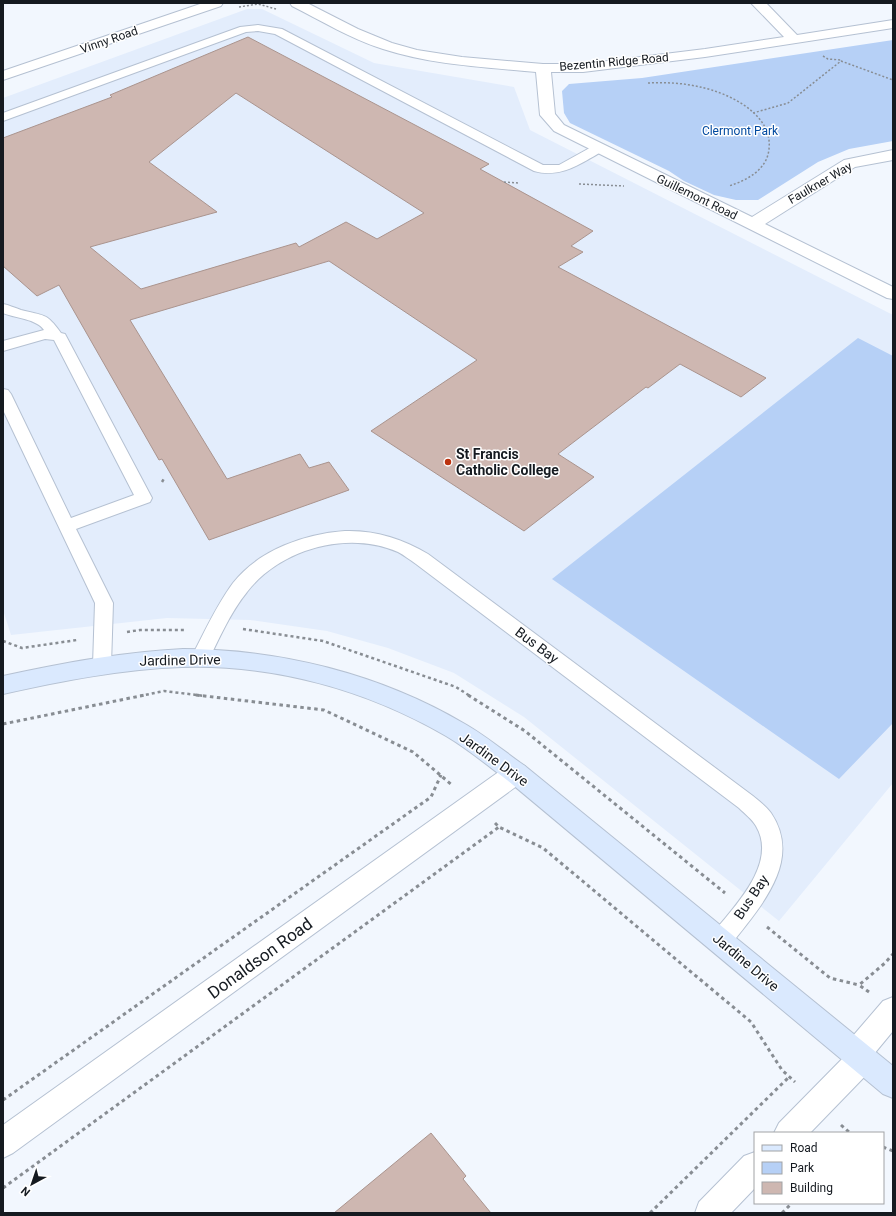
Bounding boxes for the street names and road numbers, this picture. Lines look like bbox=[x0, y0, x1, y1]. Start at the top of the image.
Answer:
street label: Vinny Road bbox=[78, 24, 140, 56]
street label: Bezentin Ridge Road bbox=[559, 50, 669, 74]
street label: Faulkner Way bbox=[786, 159, 855, 207]
street label: Guillemont Road bbox=[654, 171, 740, 223]
street label: Bus Bay bbox=[512, 624, 562, 667]
street label: Jardine Drive bbox=[139, 651, 221, 669]
street label: Jardine Drive bbox=[456, 729, 532, 789]
street label: Bus Bay bbox=[730, 871, 772, 922]
street label: Donaldson Road bbox=[204, 913, 316, 1003]
street label: Jardine Drive bbox=[710, 930, 782, 994]

